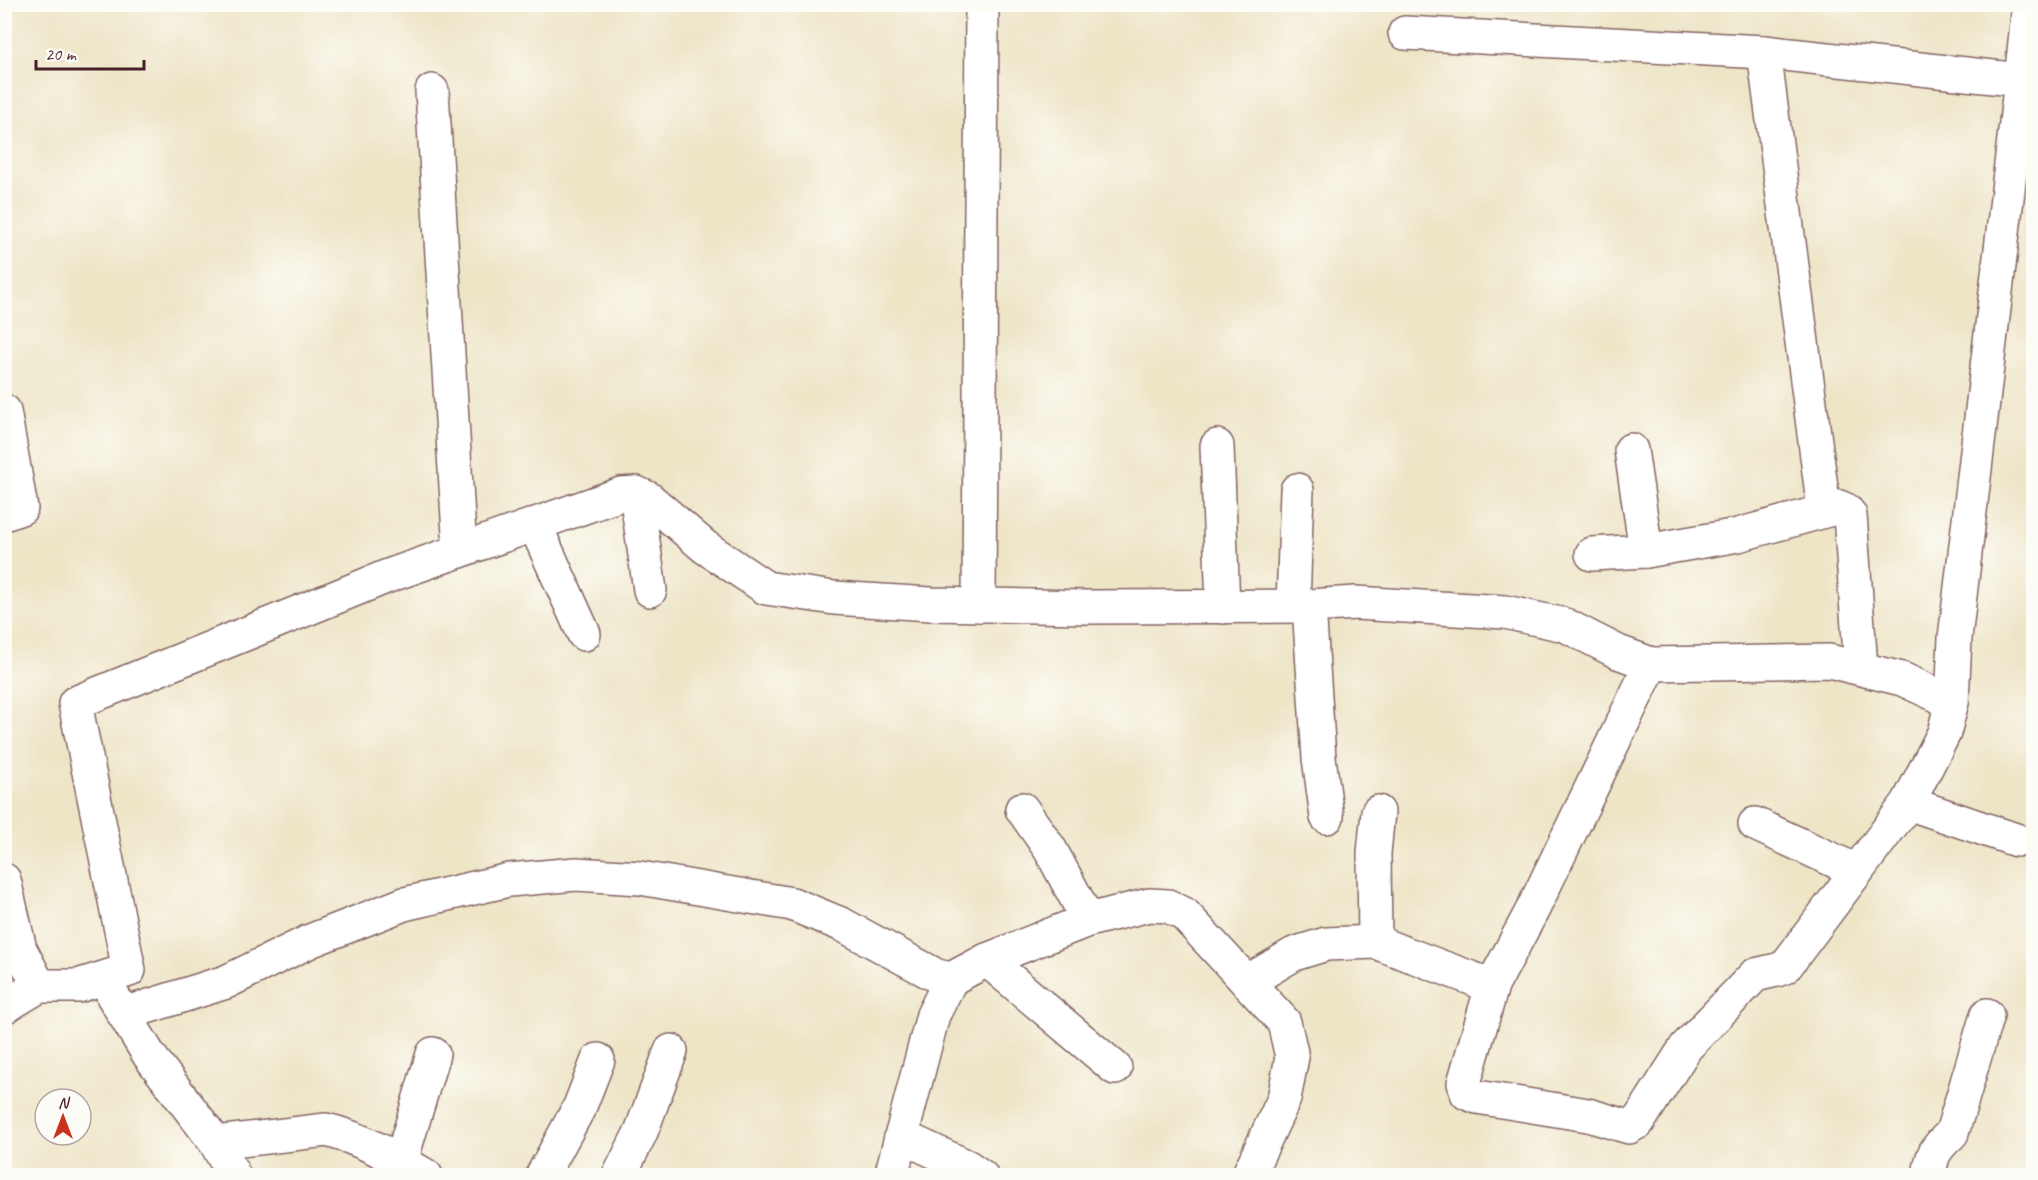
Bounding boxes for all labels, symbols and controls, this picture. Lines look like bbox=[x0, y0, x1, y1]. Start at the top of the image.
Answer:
scale bar bbox=[36, 33, 144, 71]
text: 20 m bbox=[45, 43, 78, 65]
north arrow bbox=[33, 1087, 93, 1147]
text: N bbox=[58, 1093, 71, 1113]

